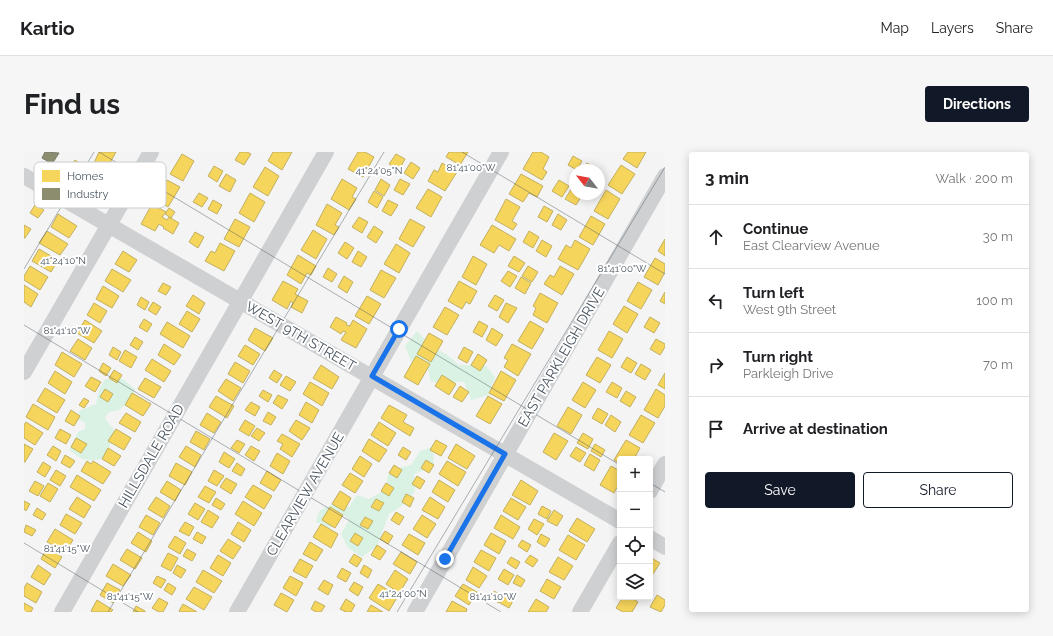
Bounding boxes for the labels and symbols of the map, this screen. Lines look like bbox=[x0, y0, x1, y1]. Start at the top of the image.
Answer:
legend bbox=[34, 162, 166, 208]
text: 81°41'00"W bbox=[447, 162, 496, 173]
north arrow bbox=[569, 164, 605, 200]
text: 41°24'05"N bbox=[356, 165, 402, 176]
text: Homes bbox=[67, 170, 103, 183]
text: Industry bbox=[67, 188, 108, 201]
text: 41°24'10"N bbox=[40, 255, 86, 266]
text: 81°41'00"W bbox=[598, 263, 647, 274]
street label: EAST PARKLEIGH DRIVE bbox=[514, 284, 608, 430]
street label: WEST 9TH STREET bbox=[243, 298, 359, 374]
route start bbox=[390, 320, 408, 338]
text: 81°41'10"W bbox=[43, 325, 91, 336]
street label: HILLSDALE ROAD bbox=[115, 401, 187, 511]
street label: CLEARVIEW AVENUE bbox=[263, 429, 347, 559]
text: 81°41'15"W bbox=[44, 543, 91, 554]
route end bbox=[436, 550, 454, 568]
text: 41°24'00"N bbox=[379, 588, 427, 599]
text: 81°41'15"W bbox=[107, 591, 154, 602]
text: 81°41'10"W bbox=[469, 591, 517, 602]

